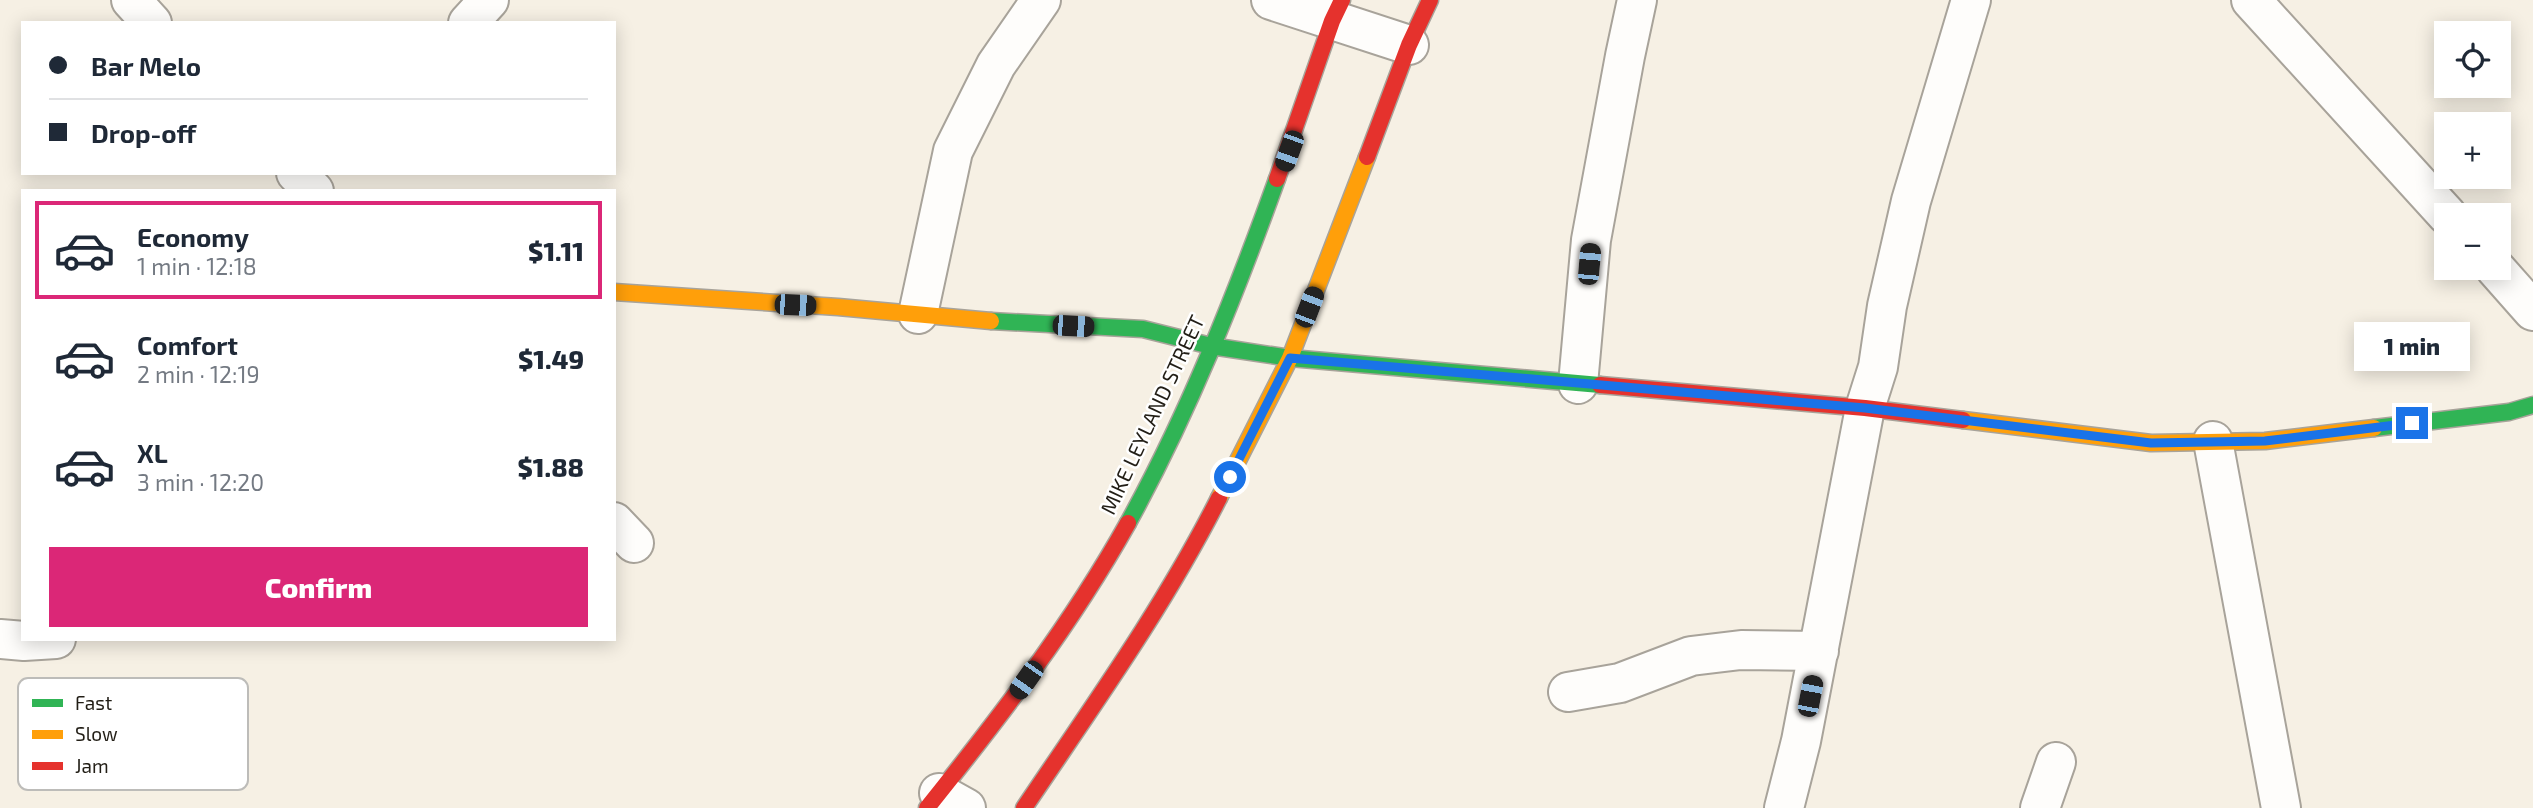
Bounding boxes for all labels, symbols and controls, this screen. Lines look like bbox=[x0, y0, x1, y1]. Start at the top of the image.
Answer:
map controls bbox=[2434, 21, 2511, 280]
button: locate bbox=[2434, 21, 2511, 98]
text: Bar Melo bbox=[91, 50, 201, 81]
button: + bbox=[2434, 112, 2511, 189]
text: Drop-off bbox=[91, 117, 196, 148]
car bbox=[1272, 128, 1307, 174]
button: − bbox=[2434, 203, 2511, 280]
icon: car bbox=[53, 219, 116, 282]
text: Economy bbox=[137, 221, 249, 252]
text: $1.11 bbox=[528, 235, 584, 266]
car bbox=[1577, 242, 1602, 286]
text: 1 min · 12:18 bbox=[137, 252, 257, 280]
car bbox=[1292, 284, 1327, 330]
car bbox=[774, 294, 817, 316]
street label: MIKE LEYLAND STREET bbox=[1094, 311, 1209, 518]
car bbox=[1052, 314, 1095, 338]
callout: 1 min bbox=[2354, 322, 2470, 370]
icon: car bbox=[53, 327, 116, 390]
text: Comfort bbox=[137, 329, 238, 360]
text: 1 min bbox=[2384, 332, 2440, 360]
text: $1.49 bbox=[518, 343, 584, 374]
text: 2 min · 12:19 bbox=[137, 360, 260, 388]
route end bbox=[2396, 407, 2428, 439]
icon: car bbox=[53, 435, 116, 498]
text: XL bbox=[137, 437, 168, 468]
text: $1.88 bbox=[518, 451, 584, 482]
route start bbox=[1214, 461, 1246, 493]
text: 3 min · 12:20 bbox=[137, 468, 264, 496]
button: Confirm bbox=[49, 547, 588, 627]
car bbox=[1006, 657, 1047, 703]
car bbox=[1796, 673, 1825, 719]
legend bbox=[18, 678, 248, 790]
text: Fast bbox=[75, 691, 112, 714]
text: Slow bbox=[75, 722, 118, 745]
text: Jam bbox=[75, 754, 109, 777]

